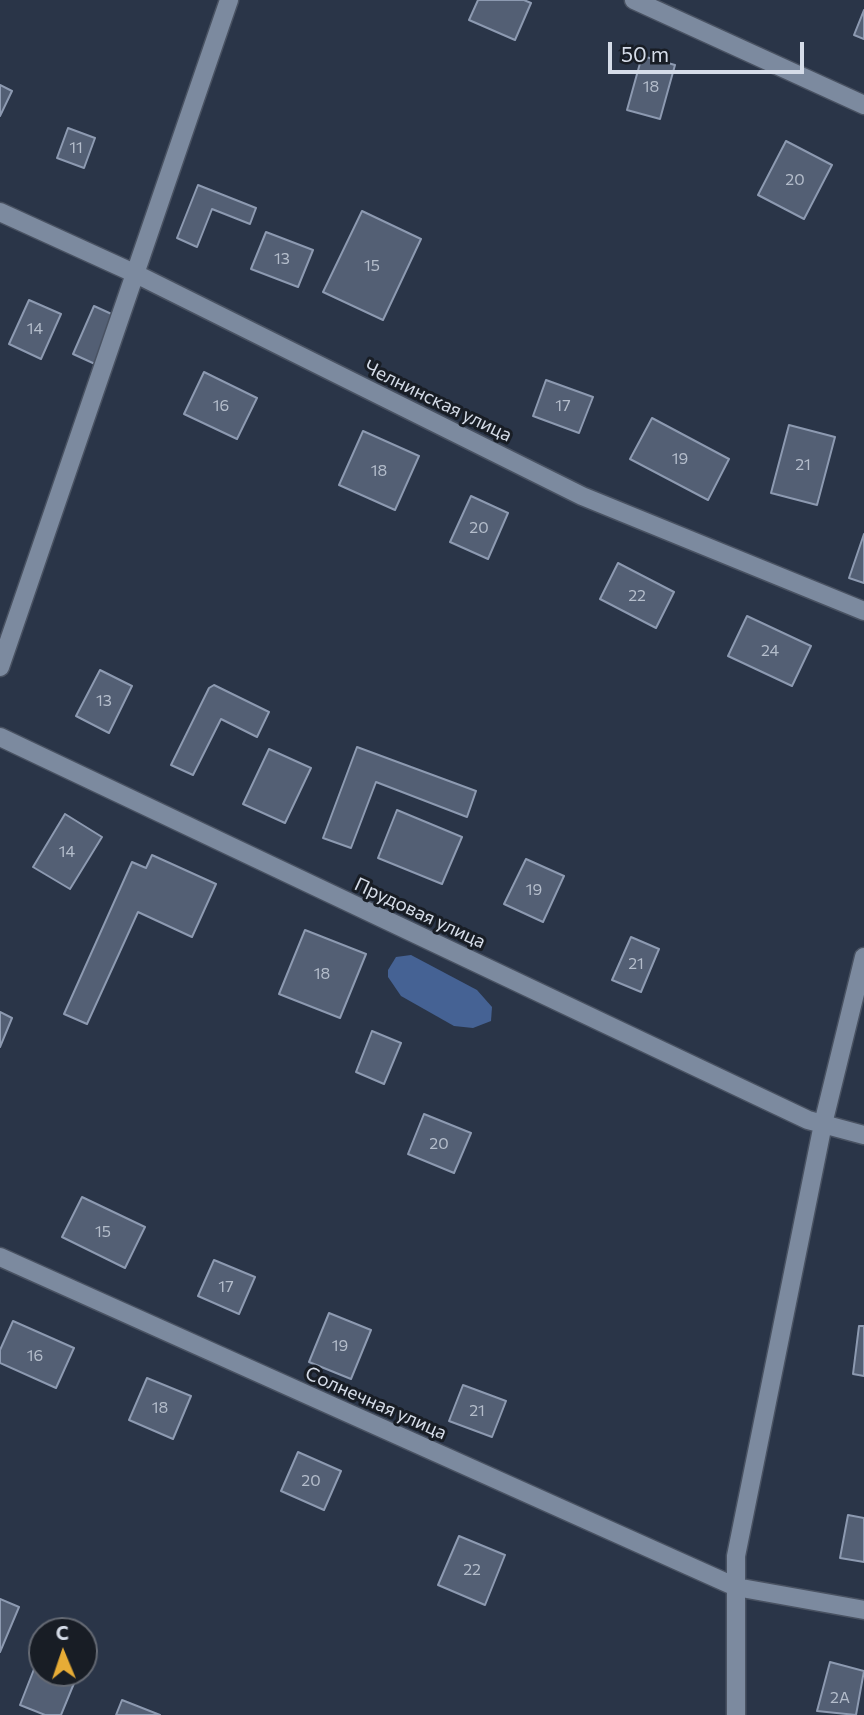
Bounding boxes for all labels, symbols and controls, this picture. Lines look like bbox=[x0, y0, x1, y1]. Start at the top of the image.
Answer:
scale bar bbox=[612, 28, 808, 72]
text: 50 m bbox=[621, 41, 669, 66]
house number: 18 bbox=[643, 77, 659, 97]
house number: 11 bbox=[69, 138, 83, 158]
house number: 20 bbox=[785, 170, 805, 190]
house number: 13 bbox=[274, 249, 290, 269]
house number: 15 bbox=[364, 256, 380, 276]
house number: 14 bbox=[27, 319, 43, 339]
street label: Челнинская улица bbox=[360, 355, 516, 447]
house number: 16 bbox=[213, 396, 229, 416]
house number: 17 bbox=[555, 396, 571, 416]
house number: 19 bbox=[672, 449, 688, 469]
house number: 21 bbox=[795, 455, 811, 475]
house number: 18 bbox=[371, 461, 387, 481]
house number: 20 bbox=[469, 518, 489, 538]
house number: 22 bbox=[628, 586, 646, 606]
house number: 24 bbox=[761, 641, 779, 661]
house number: 13 bbox=[96, 691, 112, 711]
house number: 14 bbox=[59, 842, 75, 862]
street label: Прудовая улица bbox=[351, 873, 489, 953]
house number: 19 bbox=[526, 880, 542, 900]
house number: 21 bbox=[628, 954, 644, 974]
house number: 18 bbox=[314, 964, 330, 984]
house number: 20 bbox=[429, 1134, 449, 1154]
house number: 15 bbox=[95, 1222, 111, 1242]
house number: 17 bbox=[218, 1277, 234, 1297]
house number: 19 bbox=[332, 1336, 348, 1356]
house number: 16 bbox=[27, 1346, 43, 1366]
street label: Солнечная улица bbox=[302, 1362, 450, 1444]
house number: 18 bbox=[152, 1398, 168, 1418]
house number: 21 bbox=[469, 1401, 485, 1421]
house number: 20 bbox=[301, 1471, 321, 1491]
house number: 22 bbox=[463, 1560, 481, 1580]
north arrow bbox=[28, 1617, 98, 1687]
text: С bbox=[55, 1621, 69, 1644]
house number: 2А bbox=[830, 1688, 850, 1708]

